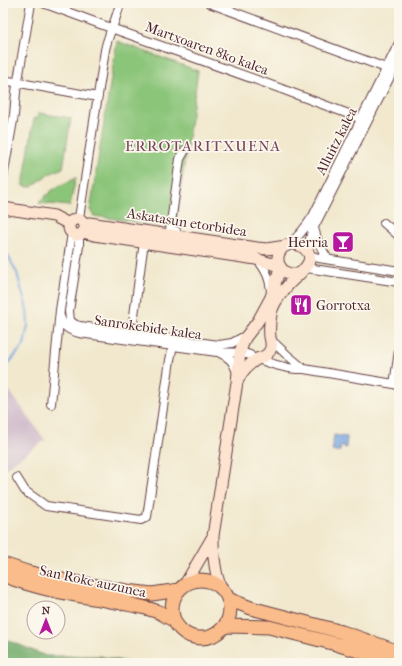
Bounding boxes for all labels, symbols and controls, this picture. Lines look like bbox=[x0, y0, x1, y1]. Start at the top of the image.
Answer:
street label: Martxoaren 8ko kalea bbox=[143, 18, 271, 79]
street label: Alluitz kalea bbox=[312, 104, 361, 179]
district label: ERROTARITXUENA bbox=[125, 137, 281, 155]
street label: Askatasun etorbidea bbox=[125, 204, 248, 240]
bar icon: Herria bbox=[330, 229, 356, 255]
place label: Herria bbox=[288, 234, 329, 251]
restaurant icon: Gorrotxa bbox=[288, 292, 314, 318]
place label: Gorrotxa bbox=[316, 297, 371, 314]
street label: Sanrokebide kalea bbox=[93, 312, 203, 344]
street label: San Roke auzunea bbox=[38, 562, 148, 601]
north arrow bbox=[26, 600, 66, 640]
text: N bbox=[42, 604, 51, 617]

